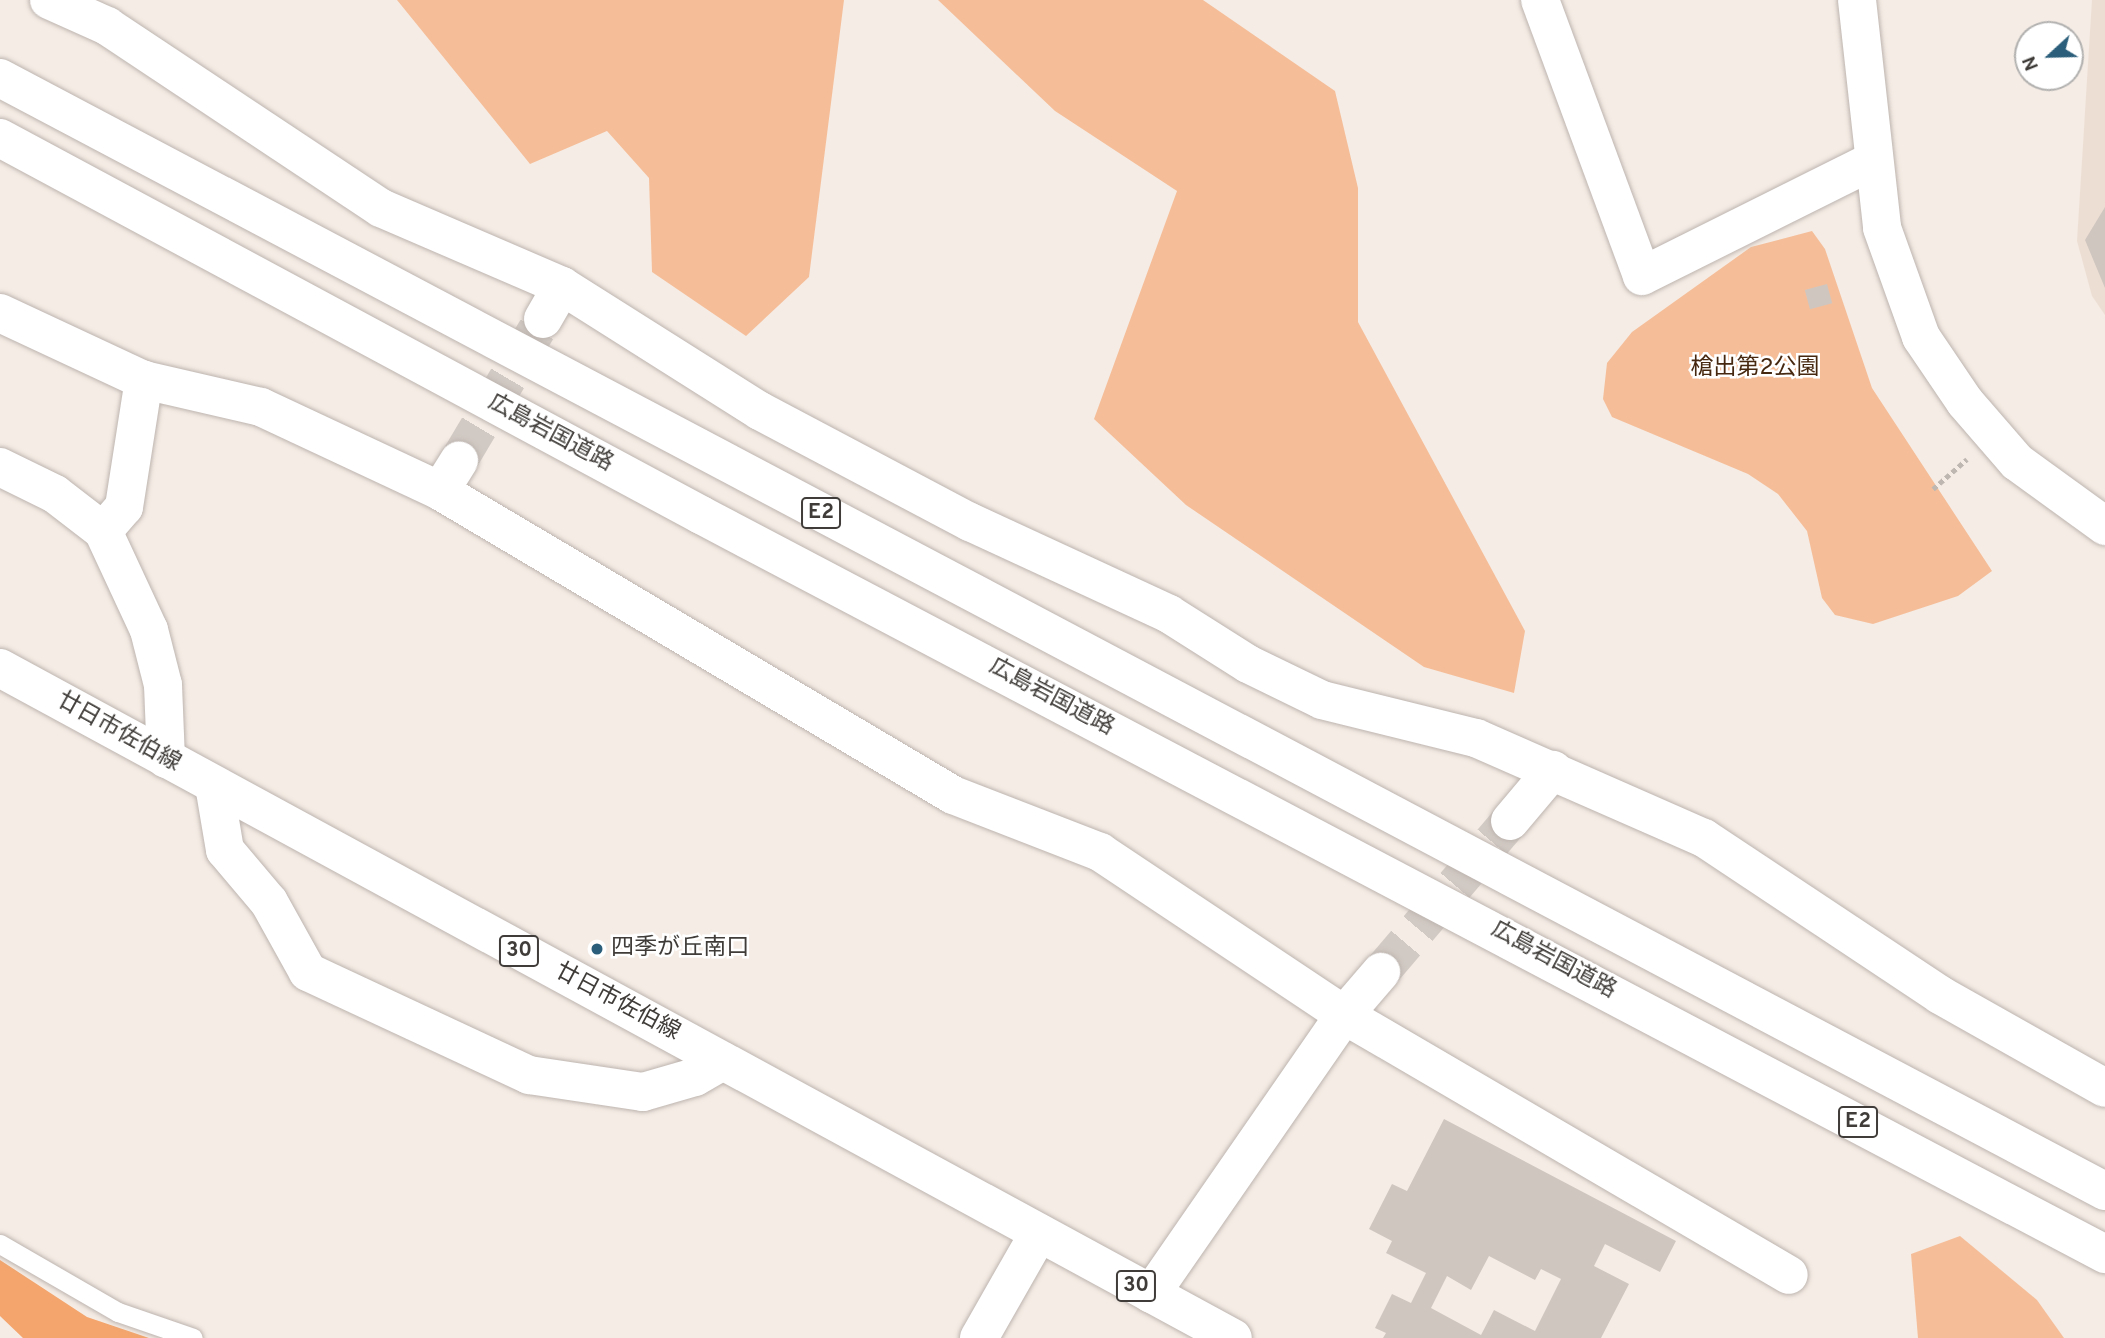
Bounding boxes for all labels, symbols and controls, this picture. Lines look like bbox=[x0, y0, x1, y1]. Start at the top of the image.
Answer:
north arrow bbox=[2014, 21, 2084, 91]
text: N bbox=[2018, 52, 2045, 74]
park label: 槍出第2公園 bbox=[1690, 355, 1820, 383]
street label: 広島岩国道路 bbox=[483, 389, 617, 479]
road number: E2 bbox=[800, 496, 842, 530]
street label: 広島岩国道路 bbox=[984, 653, 1118, 743]
street label: 廿日市佐伯線 bbox=[51, 687, 185, 779]
street label: 広島岩国道路 bbox=[1486, 916, 1620, 1006]
road number: 30 bbox=[498, 934, 540, 968]
place label: 四季が丘南口 bbox=[611, 935, 749, 963]
marker: 四季が丘南口 bbox=[589, 941, 605, 957]
street label: 廿日市佐伯線 bbox=[550, 958, 684, 1048]
road number: E2 bbox=[1837, 1104, 1879, 1140]
road number: 30 bbox=[1115, 1268, 1157, 1304]

